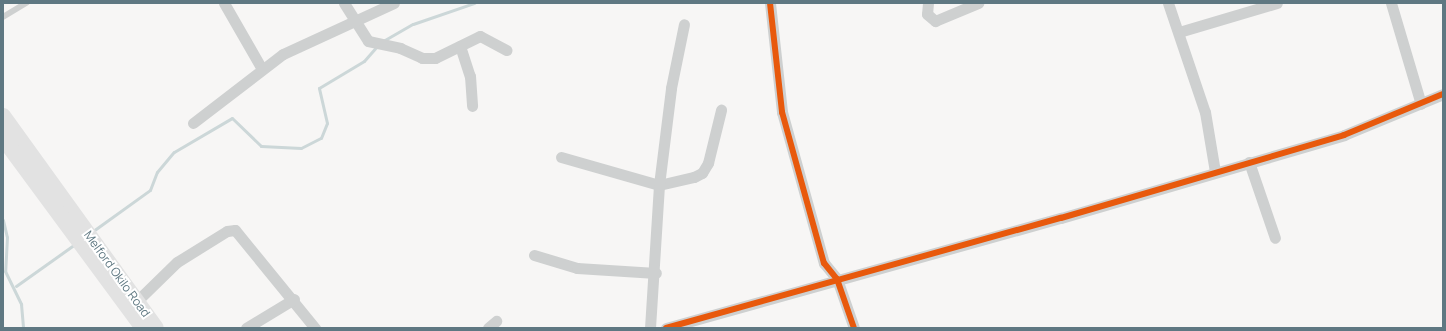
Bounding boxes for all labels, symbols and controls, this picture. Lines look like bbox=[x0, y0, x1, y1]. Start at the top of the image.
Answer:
street label: Melford Okilo Road bbox=[81, 228, 153, 320]

